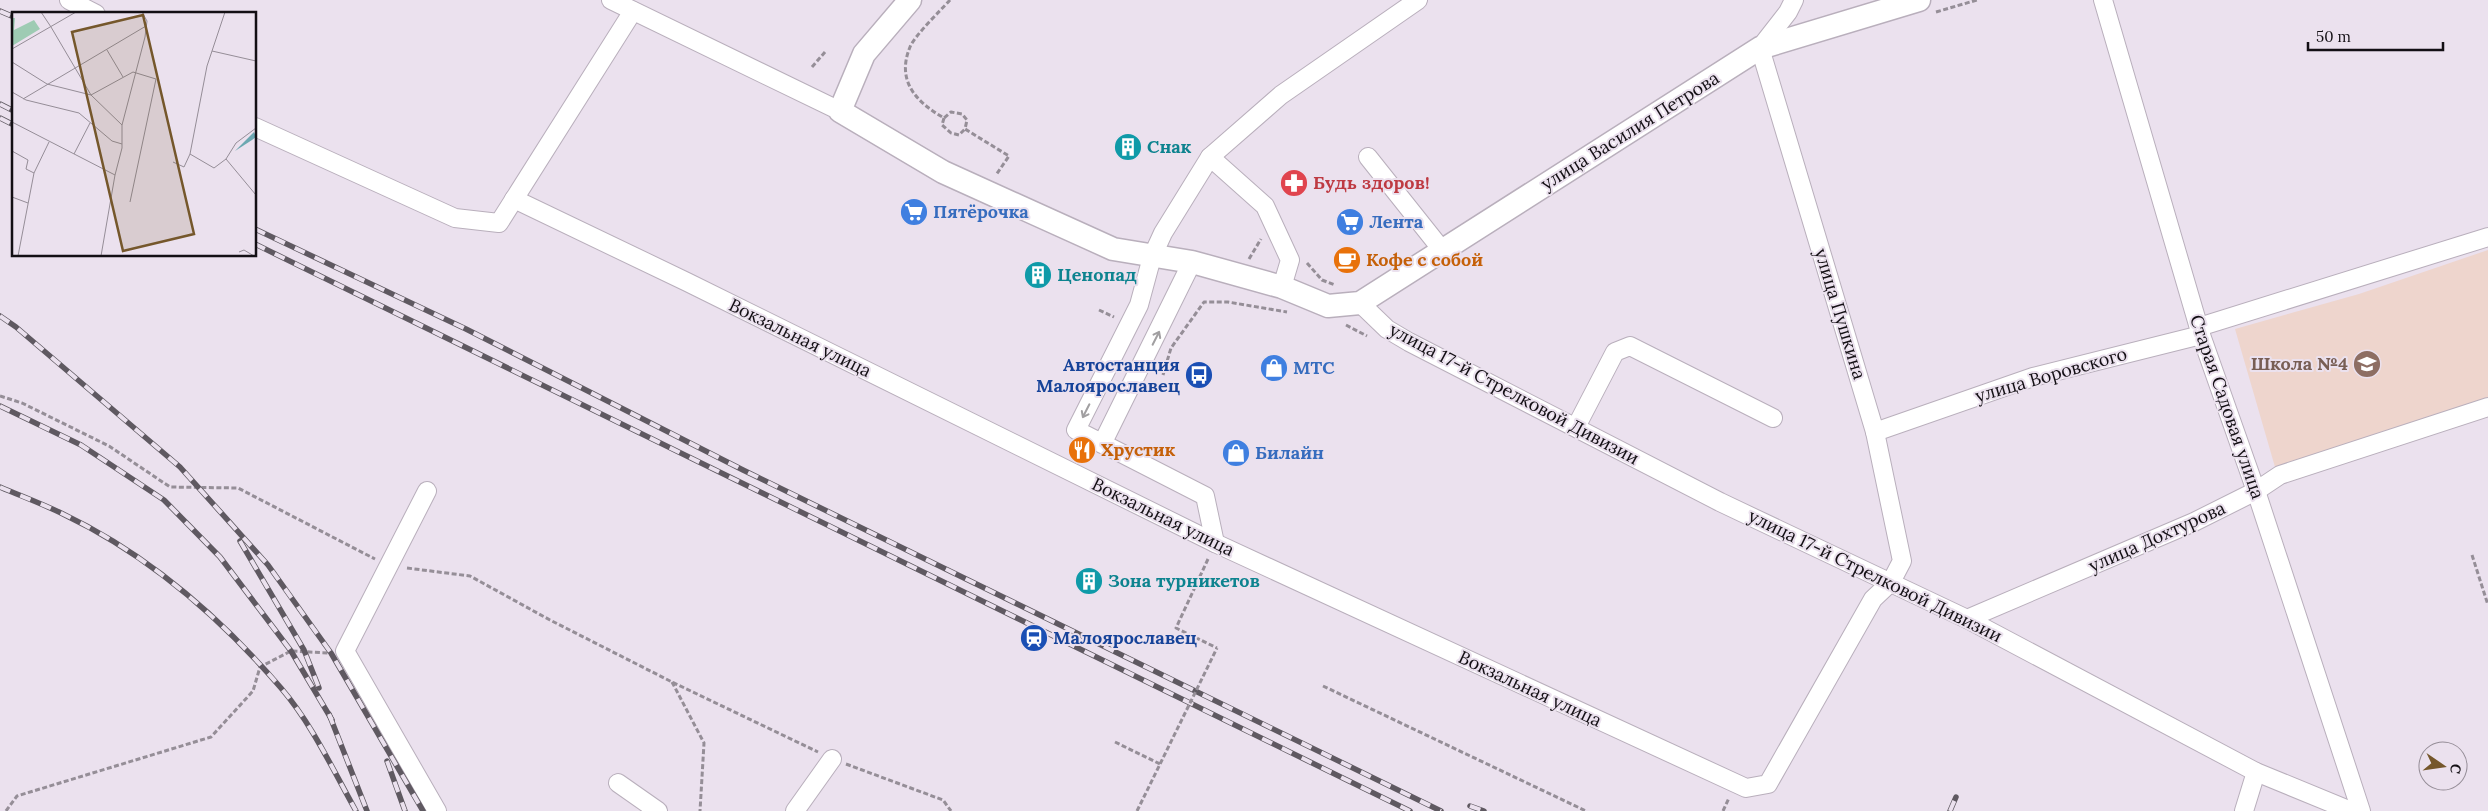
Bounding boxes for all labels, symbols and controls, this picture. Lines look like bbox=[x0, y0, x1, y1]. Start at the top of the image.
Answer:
inset map bbox=[12, 12, 256, 256]
scale bar bbox=[2308, 20, 2443, 52]
text: 50 m bbox=[2316, 27, 2351, 46]
street label: улица Василия Петрова bbox=[1536, 66, 1723, 195]
building icon: Снак bbox=[1113, 132, 1143, 162]
place label: Снак bbox=[1147, 135, 1192, 158]
pharmacy icon: Будь здоров! bbox=[1279, 168, 1309, 198]
place label: Будь здоров! bbox=[1313, 171, 1430, 194]
supermarket icon: Пятёрочка bbox=[899, 197, 929, 227]
place label: Пятёрочка bbox=[933, 200, 1029, 223]
supermarket icon: Лента bbox=[1335, 207, 1365, 237]
place label: Лента bbox=[1369, 210, 1424, 233]
cafe icon: Кофе с собой bbox=[1332, 245, 1362, 275]
street label: улица Пушкина bbox=[1810, 246, 1871, 382]
place label: Кофе с собой bbox=[1366, 248, 1483, 271]
building icon: Ценопад bbox=[1023, 260, 1053, 290]
place label: Ценопад bbox=[1057, 263, 1137, 286]
street label: Вокзальная улица bbox=[725, 293, 875, 382]
street label: Старая Садовая улица bbox=[2185, 312, 2270, 502]
street label: улица 17-й Стрелковой Дивизии bbox=[1385, 318, 1643, 469]
one-way arrow bbox=[1151, 331, 1161, 346]
street label: улица Воровского bbox=[1972, 342, 2129, 407]
school or university icon: Школа №4 bbox=[2352, 349, 2382, 379]
place label: Школа №4 bbox=[2251, 352, 2348, 375]
place label: Автостанция Малоярославец bbox=[1036, 353, 1180, 397]
shop icon: МТС bbox=[1259, 353, 1289, 383]
place label: МТС bbox=[1293, 356, 1335, 379]
bus stop icon: Автостанция Малоярославец bbox=[1184, 360, 1214, 390]
one-way arrow bbox=[1080, 403, 1090, 418]
restaurant icon: Хрустик bbox=[1067, 435, 1097, 465]
place label: Хрустик bbox=[1101, 438, 1176, 461]
shop icon: Билайн bbox=[1221, 438, 1251, 468]
place label: Билайн bbox=[1255, 441, 1324, 464]
street label: Вокзальная улица bbox=[1088, 472, 1238, 561]
street label: улица Дохтурова bbox=[2085, 496, 2229, 577]
street label: улица 17-й Стрелковой Дивизии bbox=[1744, 504, 2006, 647]
building icon: Зона турникетов bbox=[1074, 566, 1104, 596]
place label: Зона турникетов bbox=[1108, 569, 1260, 592]
station icon: Малоярославец bbox=[1019, 623, 1049, 653]
place label: Малоярославец bbox=[1053, 626, 1197, 649]
street label: Вокзальная улица bbox=[1455, 645, 1606, 732]
north arrow bbox=[2418, 741, 2468, 791]
text: С bbox=[2446, 762, 2466, 776]

